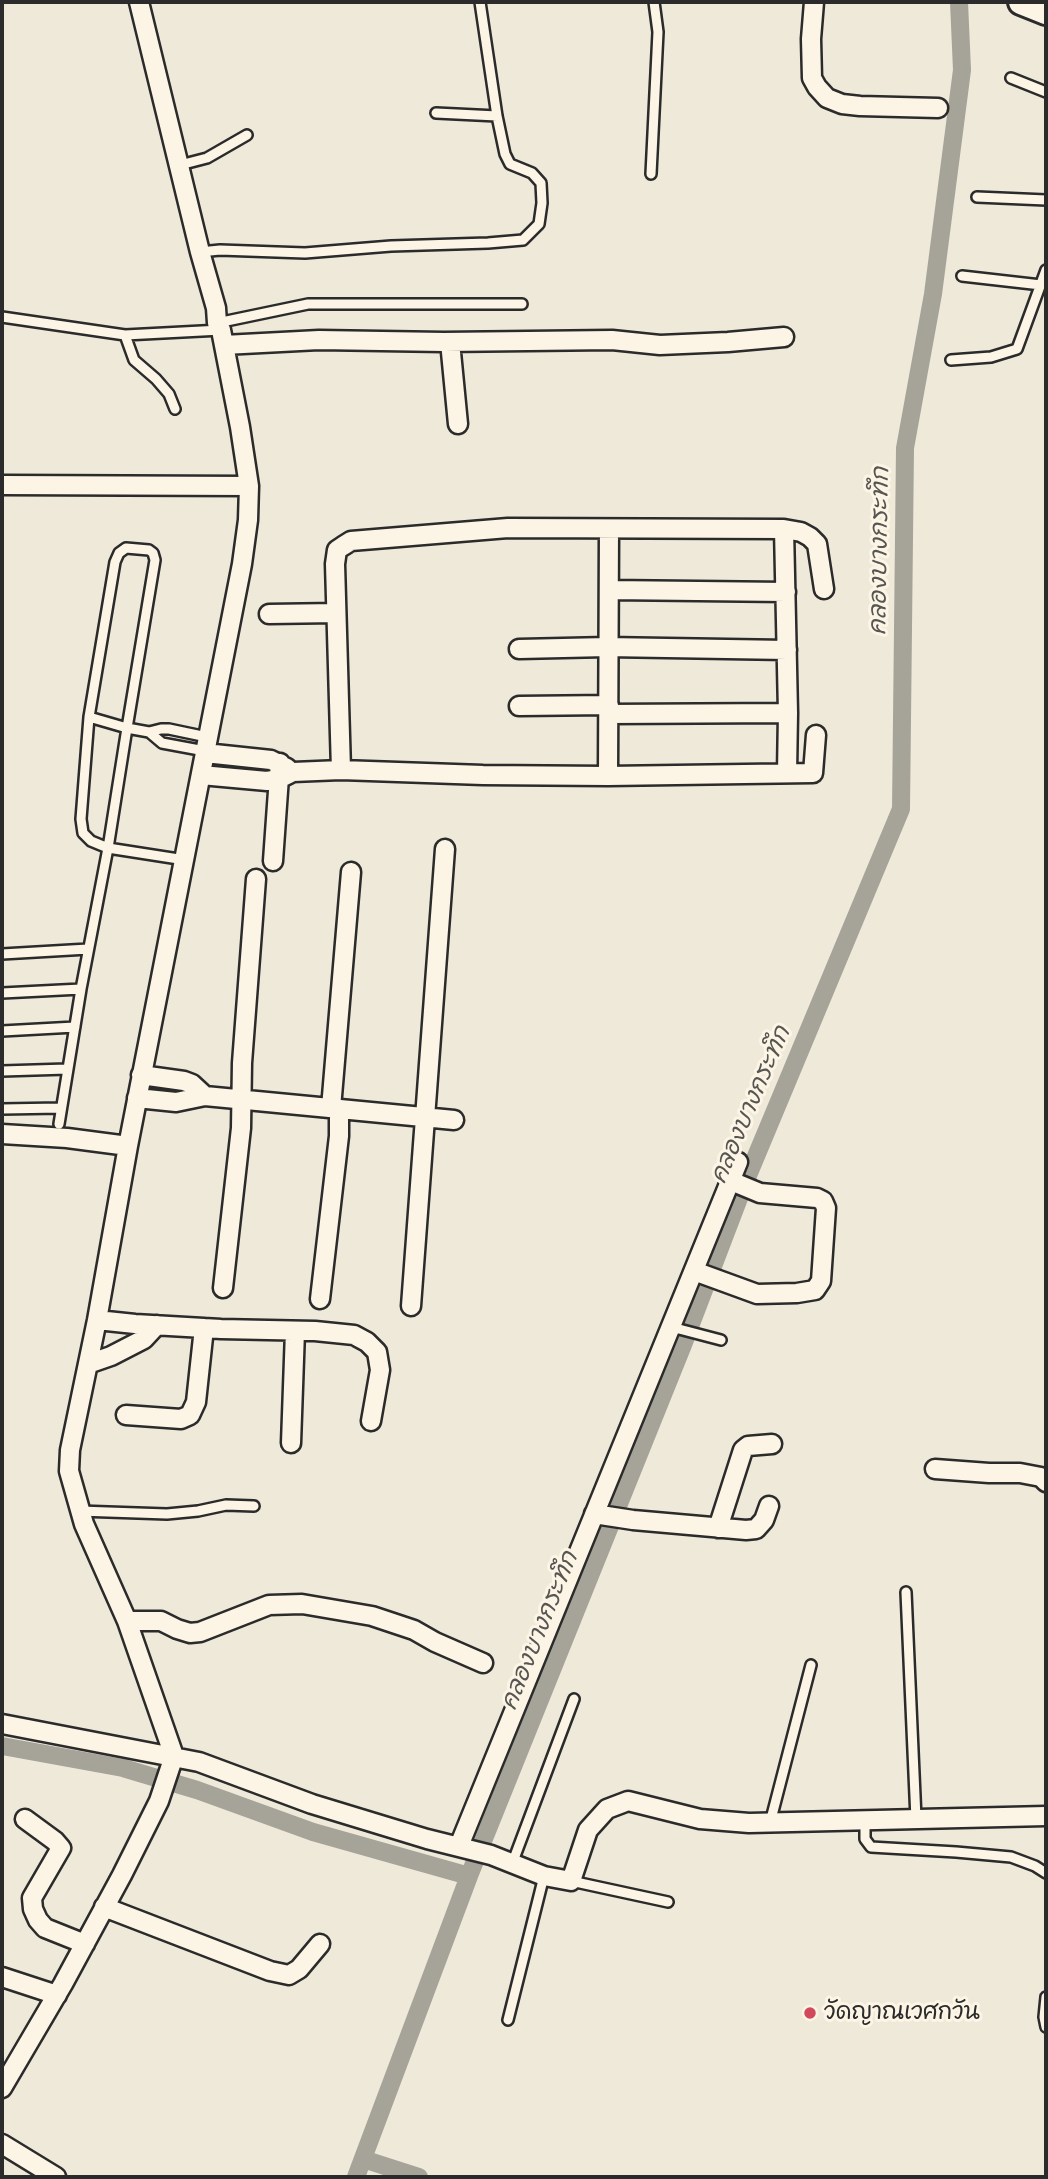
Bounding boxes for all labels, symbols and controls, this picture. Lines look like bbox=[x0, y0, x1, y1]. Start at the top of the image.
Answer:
water label: คลองบางกระทึก bbox=[864, 467, 896, 635]
water label: คลองบางกระทึก bbox=[705, 1022, 797, 1188]
water label: คลองบางกระทึก bbox=[495, 1548, 585, 1714]
place label: วัดญาณเวศกวัน bbox=[824, 1999, 980, 2027]
marker: วัดญาณเวศกวัน bbox=[802, 2005, 818, 2021]

